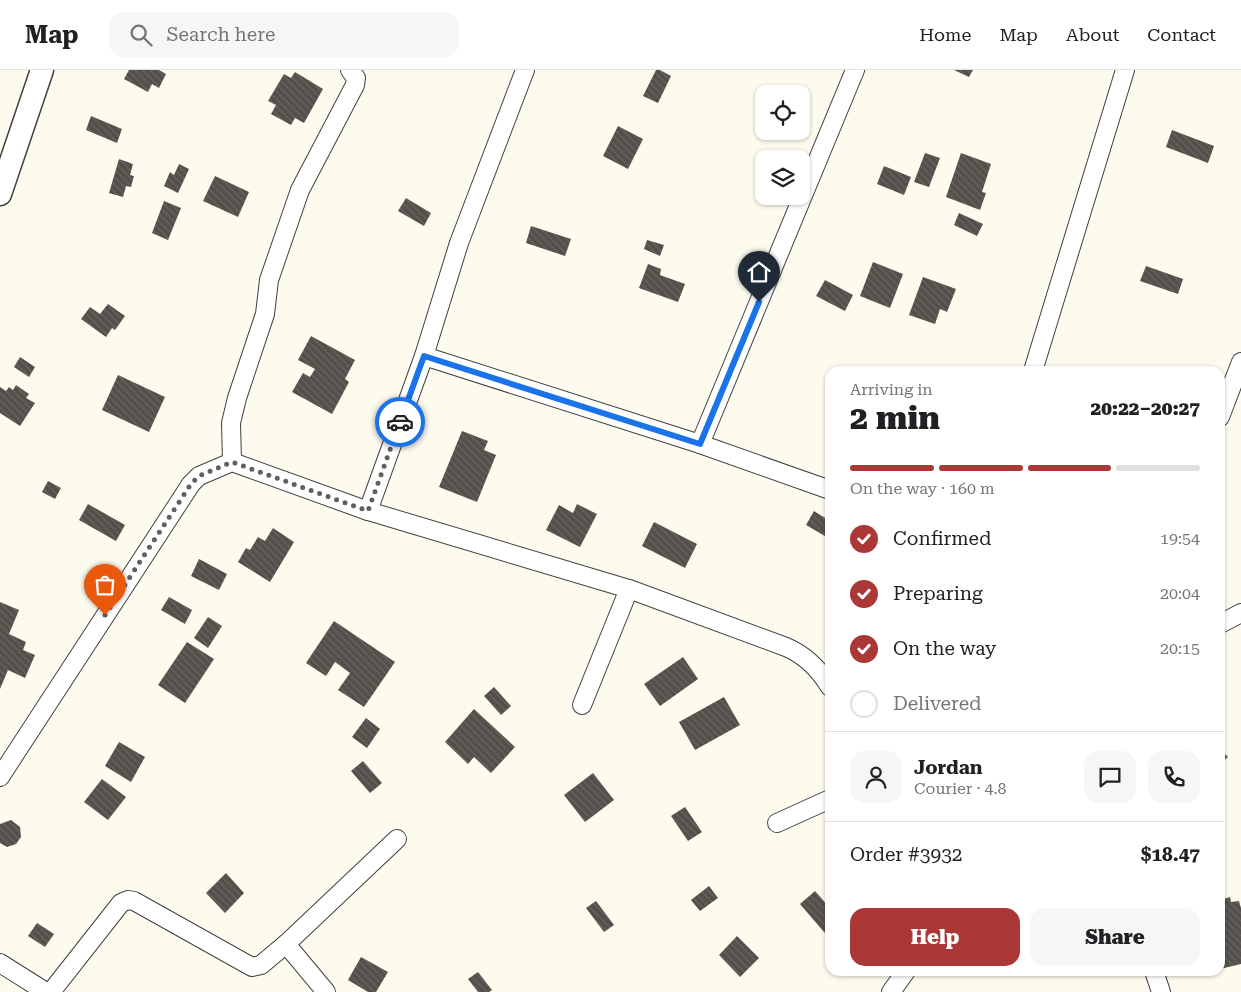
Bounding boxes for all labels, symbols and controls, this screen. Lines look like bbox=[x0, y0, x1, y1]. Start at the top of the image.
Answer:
search box bbox=[109, 12, 459, 57]
text: Map bbox=[25, 21, 79, 49]
icon: search bbox=[127, 21, 155, 49]
text: Search here bbox=[167, 23, 275, 46]
text: Home bbox=[919, 24, 971, 45]
text: Map bbox=[999, 24, 1038, 45]
text: About bbox=[1066, 24, 1119, 45]
text: Contact bbox=[1147, 24, 1216, 45]
map controls bbox=[755, 85, 810, 205]
button: locate bbox=[755, 85, 810, 140]
button: layers bbox=[755, 150, 810, 205]
pin bbox=[738, 251, 780, 302]
icon: home bbox=[745, 258, 773, 286]
text: Arriving in bbox=[850, 380, 933, 399]
courier bbox=[375, 397, 425, 447]
text: 20:22–20:27 bbox=[1091, 397, 1200, 420]
text: 2 min bbox=[850, 399, 940, 437]
icon: car bbox=[386, 408, 414, 436]
text: On the way · 160 m bbox=[850, 479, 995, 498]
icon: check bbox=[850, 525, 878, 553]
text: Confirmed bbox=[893, 527, 991, 550]
text: 19:54 bbox=[1160, 529, 1200, 548]
pin bbox=[84, 564, 126, 615]
icon: bag bbox=[91, 571, 119, 599]
icon: check bbox=[850, 580, 878, 608]
text: Preparing bbox=[893, 582, 983, 605]
text: 20:04 bbox=[1160, 584, 1200, 603]
icon: check bbox=[850, 635, 878, 663]
text: On the way bbox=[893, 637, 996, 660]
text: 20:15 bbox=[1160, 639, 1200, 658]
text: Delivered bbox=[893, 692, 981, 715]
button: person bbox=[850, 751, 902, 803]
button: chat bbox=[1084, 751, 1136, 803]
button: phone bbox=[1148, 751, 1200, 803]
text: Jordan bbox=[914, 756, 983, 779]
text: Courier · 4.8 bbox=[914, 779, 1007, 798]
text: Order #3932 bbox=[850, 843, 962, 866]
text: $18.47 bbox=[1141, 843, 1200, 866]
button: Help bbox=[850, 908, 1020, 966]
button: Share bbox=[1030, 908, 1200, 966]

